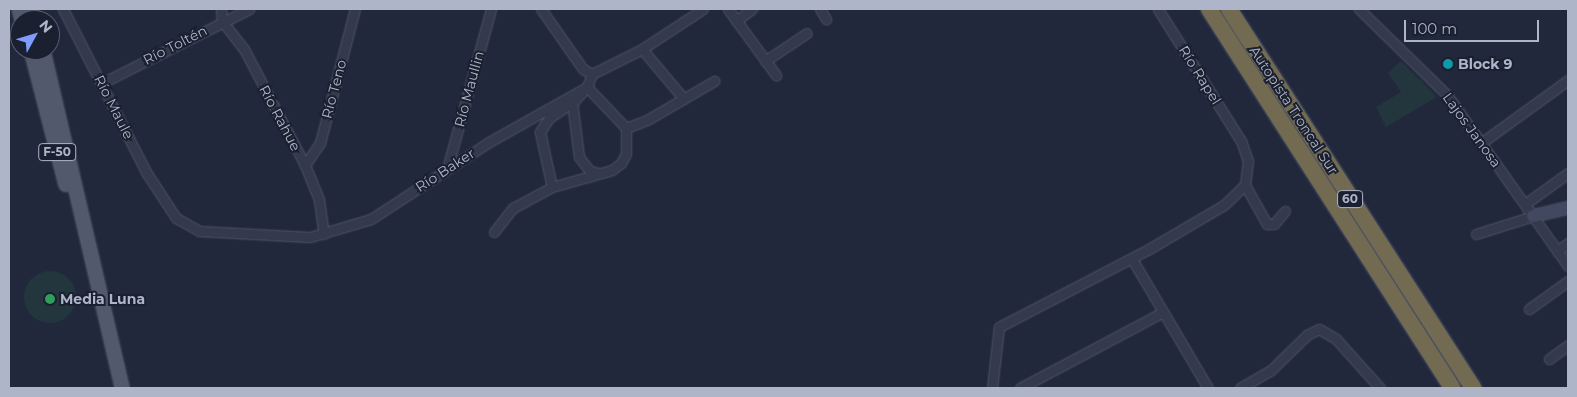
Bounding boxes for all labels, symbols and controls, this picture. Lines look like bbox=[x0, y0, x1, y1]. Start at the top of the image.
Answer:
north arrow bbox=[10, 10, 60, 60]
scale bar bbox=[1407, 10, 1542, 42]
text: N bbox=[35, 16, 56, 36]
text: 100 m bbox=[1412, 19, 1457, 38]
street label: Río Toltén bbox=[140, 22, 210, 68]
street label: Río Rapel bbox=[1175, 42, 1225, 108]
street label: Autopista Troncal Sur bbox=[1246, 43, 1342, 177]
street label: Río Maullin bbox=[451, 49, 487, 129]
place label: Block 9 bbox=[1458, 56, 1512, 72]
street label: Río Teno bbox=[318, 58, 350, 120]
marker: Block 9 bbox=[1442, 58, 1454, 70]
street label: Río Maule bbox=[91, 72, 137, 142]
street label: Río Rahue bbox=[256, 82, 304, 154]
street label: Lajos Janosa bbox=[1439, 89, 1505, 171]
road number: F-50 bbox=[37, 142, 77, 162]
street label: Río Baker bbox=[412, 145, 478, 195]
road number: 60 bbox=[1336, 190, 1364, 208]
place label: Media Luna bbox=[60, 291, 145, 307]
marker: Media Luna bbox=[44, 293, 56, 305]

